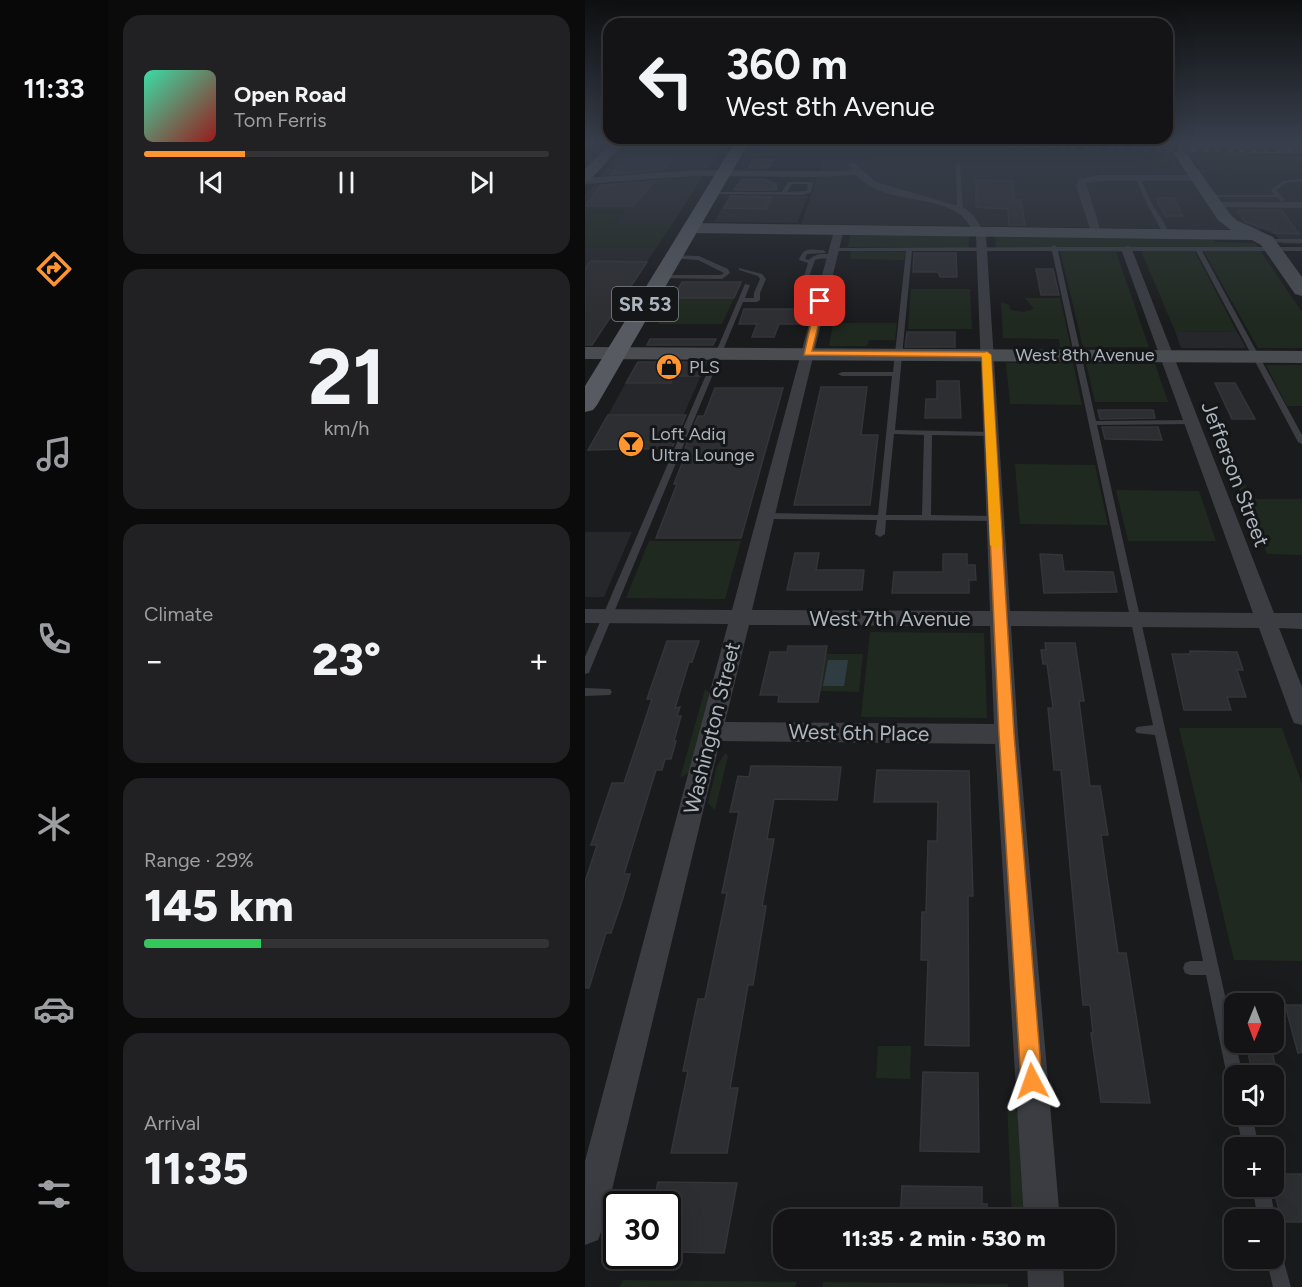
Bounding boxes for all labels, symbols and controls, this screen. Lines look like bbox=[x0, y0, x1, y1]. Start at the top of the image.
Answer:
text: 360 m bbox=[726, 39, 848, 90]
icon: left bbox=[627, 42, 705, 120]
text: 11:33 bbox=[24, 72, 84, 105]
text: Open Road bbox=[234, 81, 346, 108]
text: West 8th Avenue bbox=[726, 90, 935, 123]
text: Tom Ferris bbox=[234, 108, 327, 132]
icon: previous bbox=[195, 166, 228, 199]
icon: pause bbox=[330, 166, 363, 199]
icon: next bbox=[465, 166, 498, 199]
icon: directions bbox=[33, 248, 75, 290]
pin bbox=[794, 275, 845, 326]
icon: arrive bbox=[803, 284, 836, 317]
road number: SR 53 bbox=[612, 287, 678, 321]
text: 21 bbox=[307, 330, 386, 424]
street label: West 8th Avenue bbox=[1015, 344, 1155, 366]
shop icon: PLS bbox=[654, 352, 684, 382]
place label: PLS bbox=[689, 356, 720, 378]
street label: Jefferson Street bbox=[1196, 397, 1275, 550]
text: km/h bbox=[324, 416, 369, 440]
place label: Loft Adiq Ultra Lounge bbox=[651, 423, 755, 466]
bar icon: Loft Adiq Ultra Lounge bbox=[616, 429, 646, 459]
icon: music bbox=[33, 433, 75, 475]
text: Climate bbox=[144, 602, 213, 626]
street label: West 7th Avenue bbox=[810, 606, 970, 631]
icon: phone bbox=[33, 618, 75, 660]
text: 23° bbox=[312, 632, 381, 686]
street label: Washington Street bbox=[678, 639, 745, 816]
text: − bbox=[144, 641, 165, 680]
text: + bbox=[528, 641, 549, 680]
street label: West 6th Place bbox=[788, 719, 930, 746]
icon: climate bbox=[33, 803, 75, 845]
text: Range · 29% bbox=[144, 848, 254, 872]
text: 145 km bbox=[144, 878, 294, 932]
icon: car bbox=[33, 988, 75, 1030]
north arrow bbox=[1224, 993, 1284, 1053]
map controls bbox=[1224, 993, 1284, 1269]
position arrow bbox=[1000, 1049, 1064, 1113]
button: sound bbox=[1224, 1065, 1284, 1125]
text: Arrival bbox=[144, 1111, 200, 1135]
button: + bbox=[1224, 1137, 1284, 1197]
text: 11:35 bbox=[144, 1141, 248, 1195]
icon: filters bbox=[33, 1173, 75, 1215]
speed limit sign: 30 bbox=[603, 1191, 681, 1269]
button: − bbox=[1224, 1209, 1284, 1269]
text: 11:35 · 2 min · 530 m bbox=[842, 1225, 1046, 1252]

